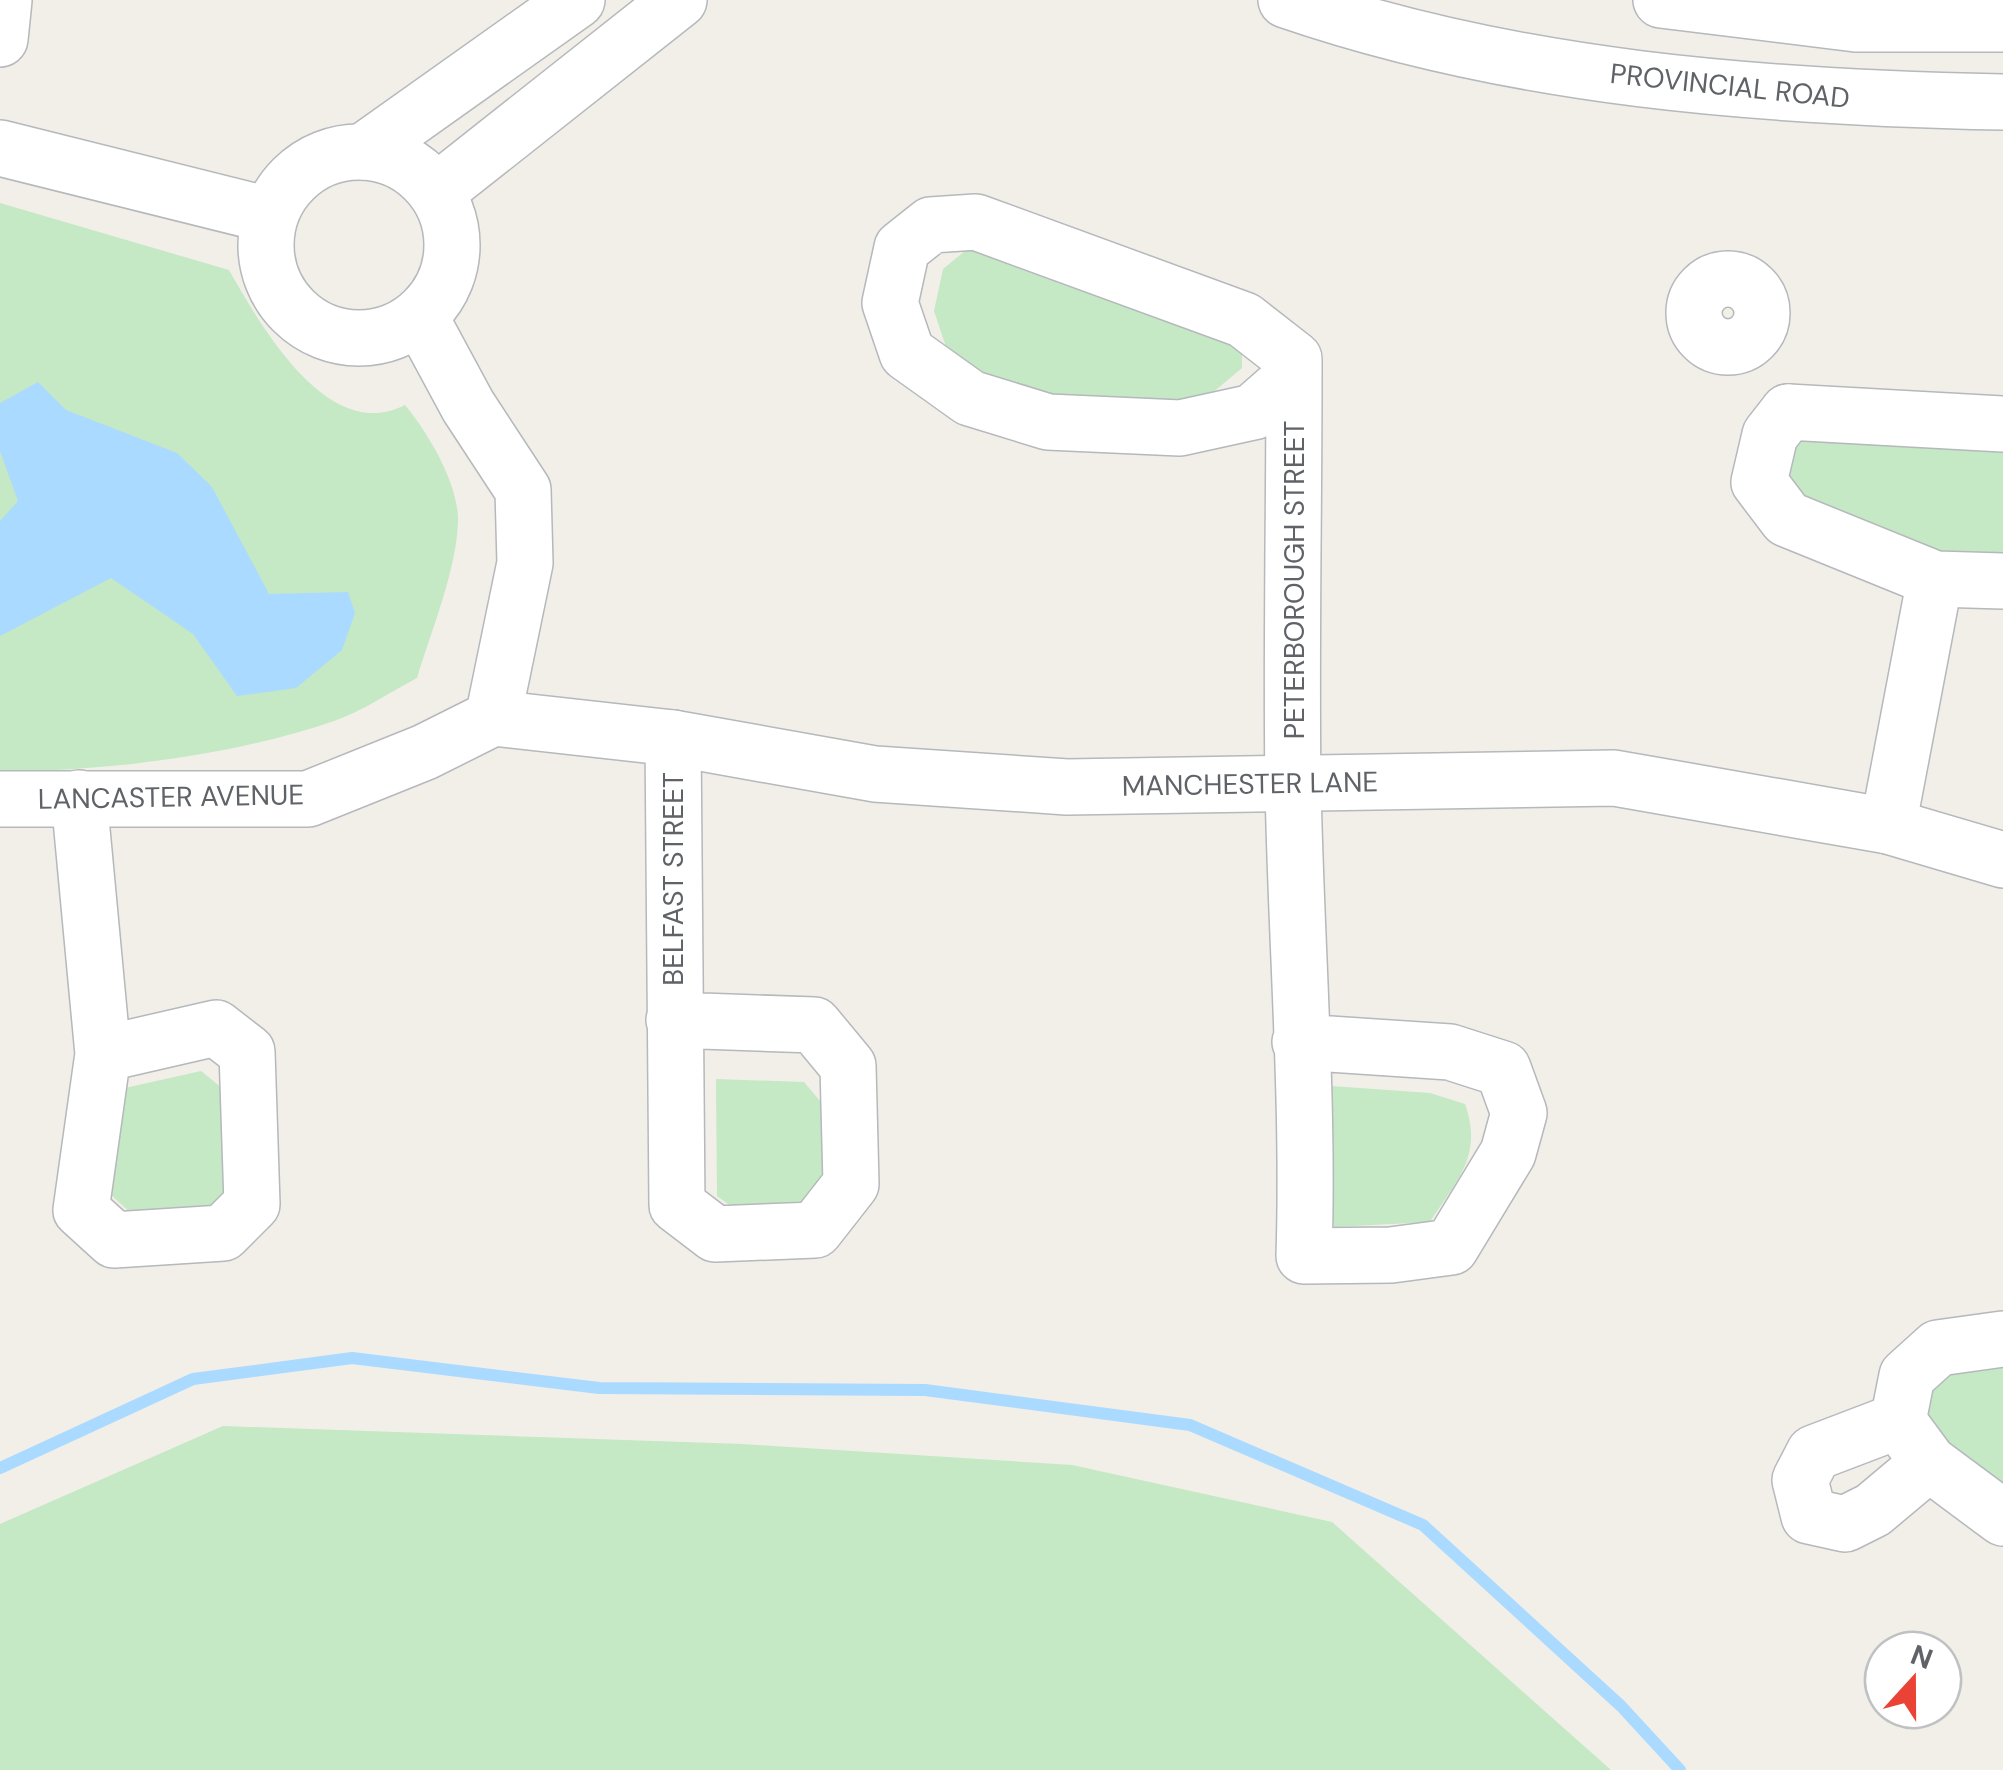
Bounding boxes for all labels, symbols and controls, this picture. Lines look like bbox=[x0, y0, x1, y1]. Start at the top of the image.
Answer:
street label: PROVINCIAL ROAD bbox=[1608, 55, 1852, 117]
street label: PETERBOROUGH STREET bbox=[1276, 421, 1313, 739]
street label: MANCHESTER LANE bbox=[1122, 763, 1378, 805]
street label: BELFAST STREET bbox=[655, 772, 692, 986]
street label: LANCASTER AVENUE bbox=[38, 776, 304, 818]
north arrow bbox=[1863, 1630, 1963, 1730]
text: N bbox=[1906, 1636, 1938, 1678]

